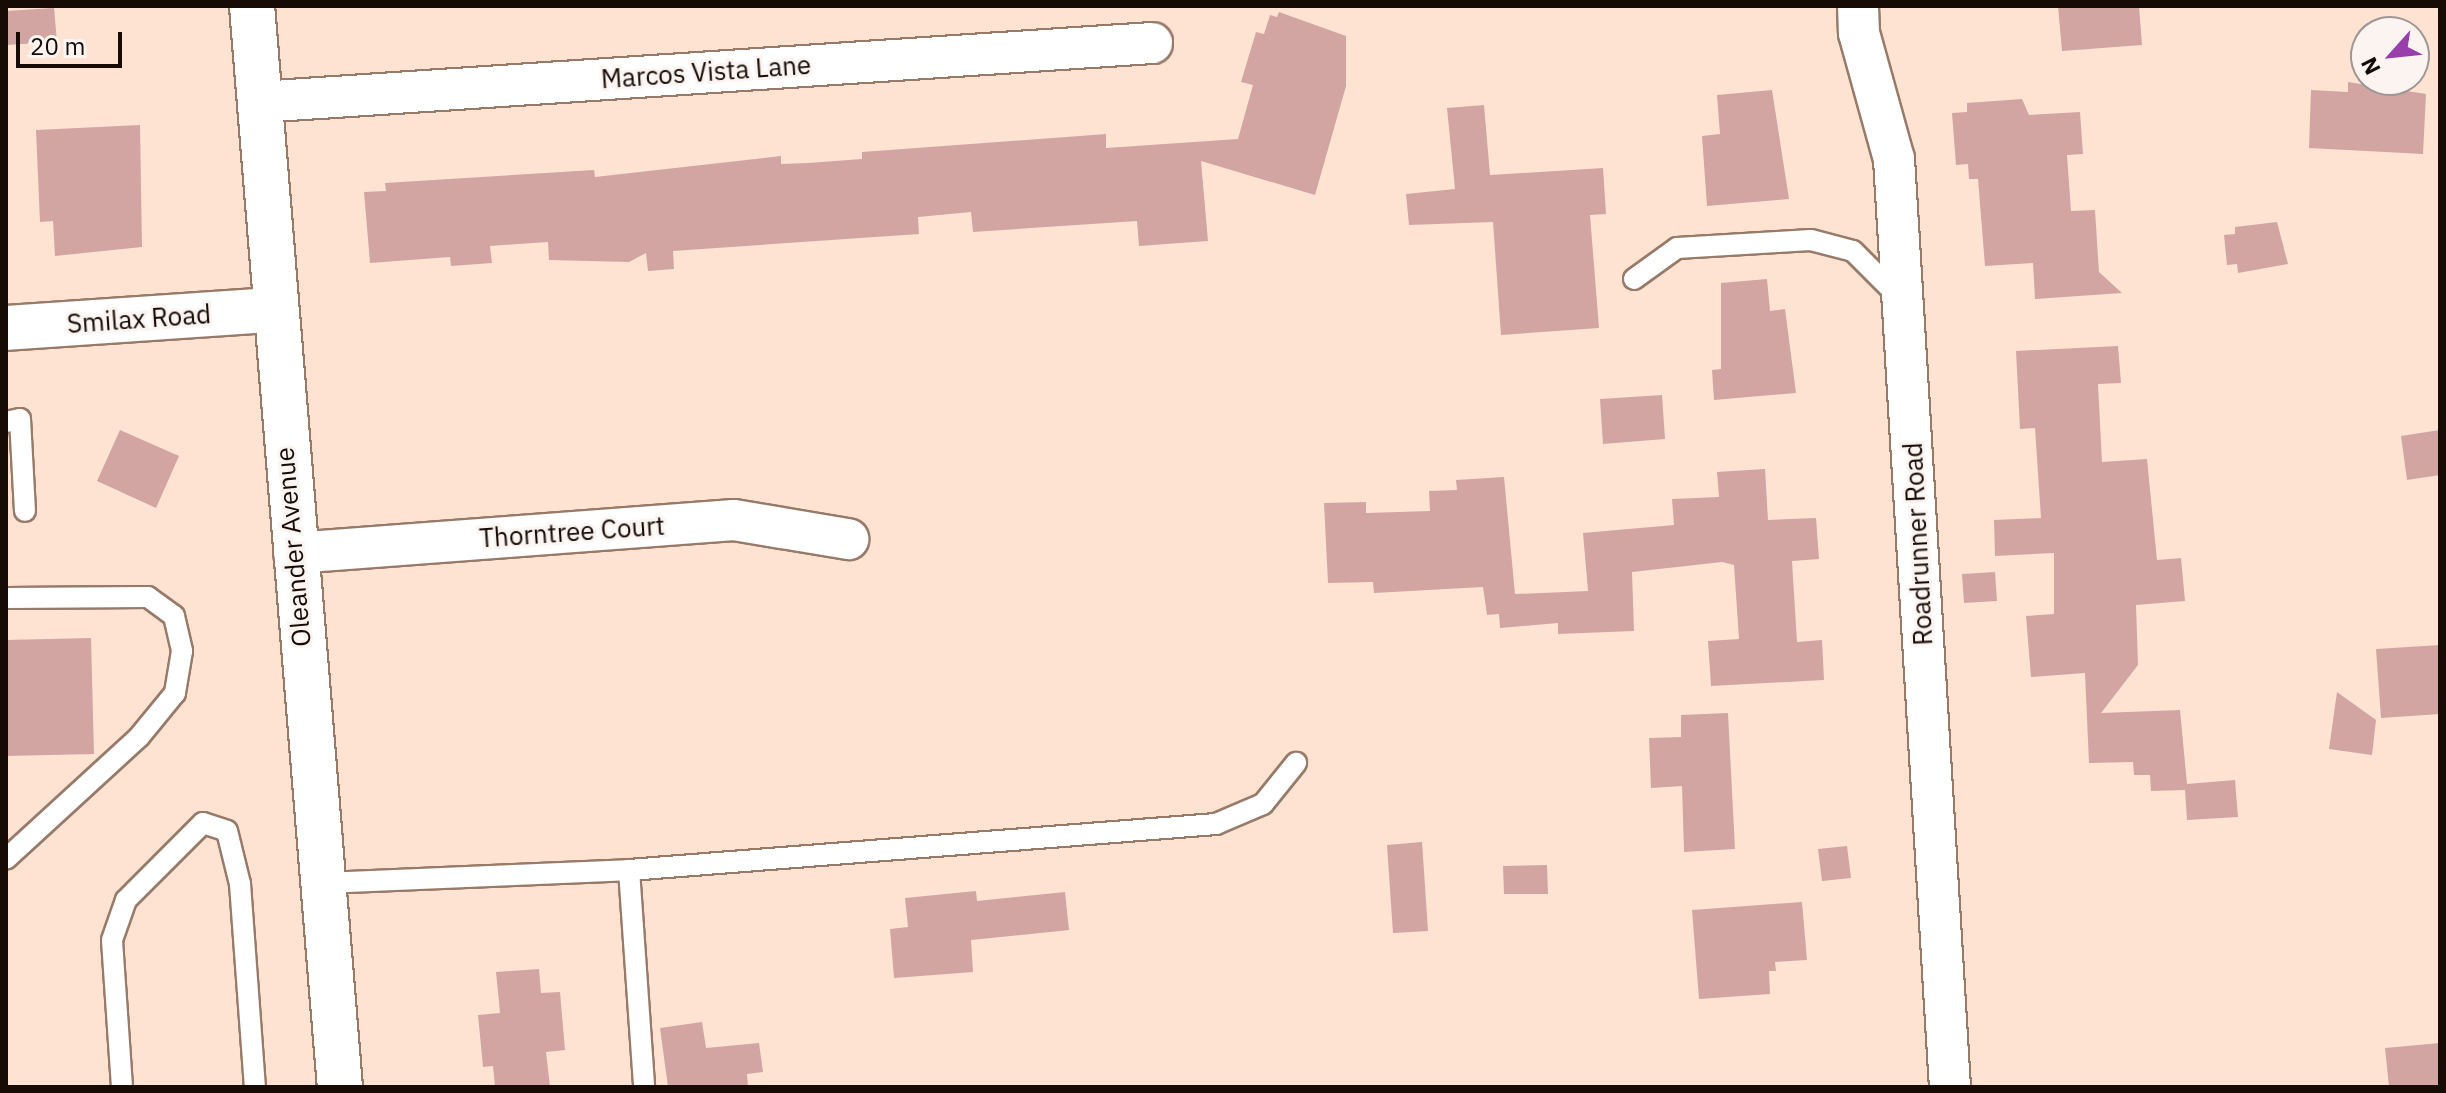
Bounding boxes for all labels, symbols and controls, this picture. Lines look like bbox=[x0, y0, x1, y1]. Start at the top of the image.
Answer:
scale bar bbox=[20, 16, 126, 66]
north arrow bbox=[2350, 16, 2430, 96]
text: 20 m bbox=[30, 30, 85, 62]
street label: Marcos Vista Lane bbox=[600, 49, 812, 95]
text: N bbox=[2353, 53, 2386, 80]
street label: Smilax Road bbox=[66, 298, 212, 340]
street label: Roadrunner Road bbox=[1897, 442, 1939, 646]
street label: Oleander Avenue bbox=[269, 446, 317, 648]
street label: Thorntree Court bbox=[478, 510, 666, 554]

